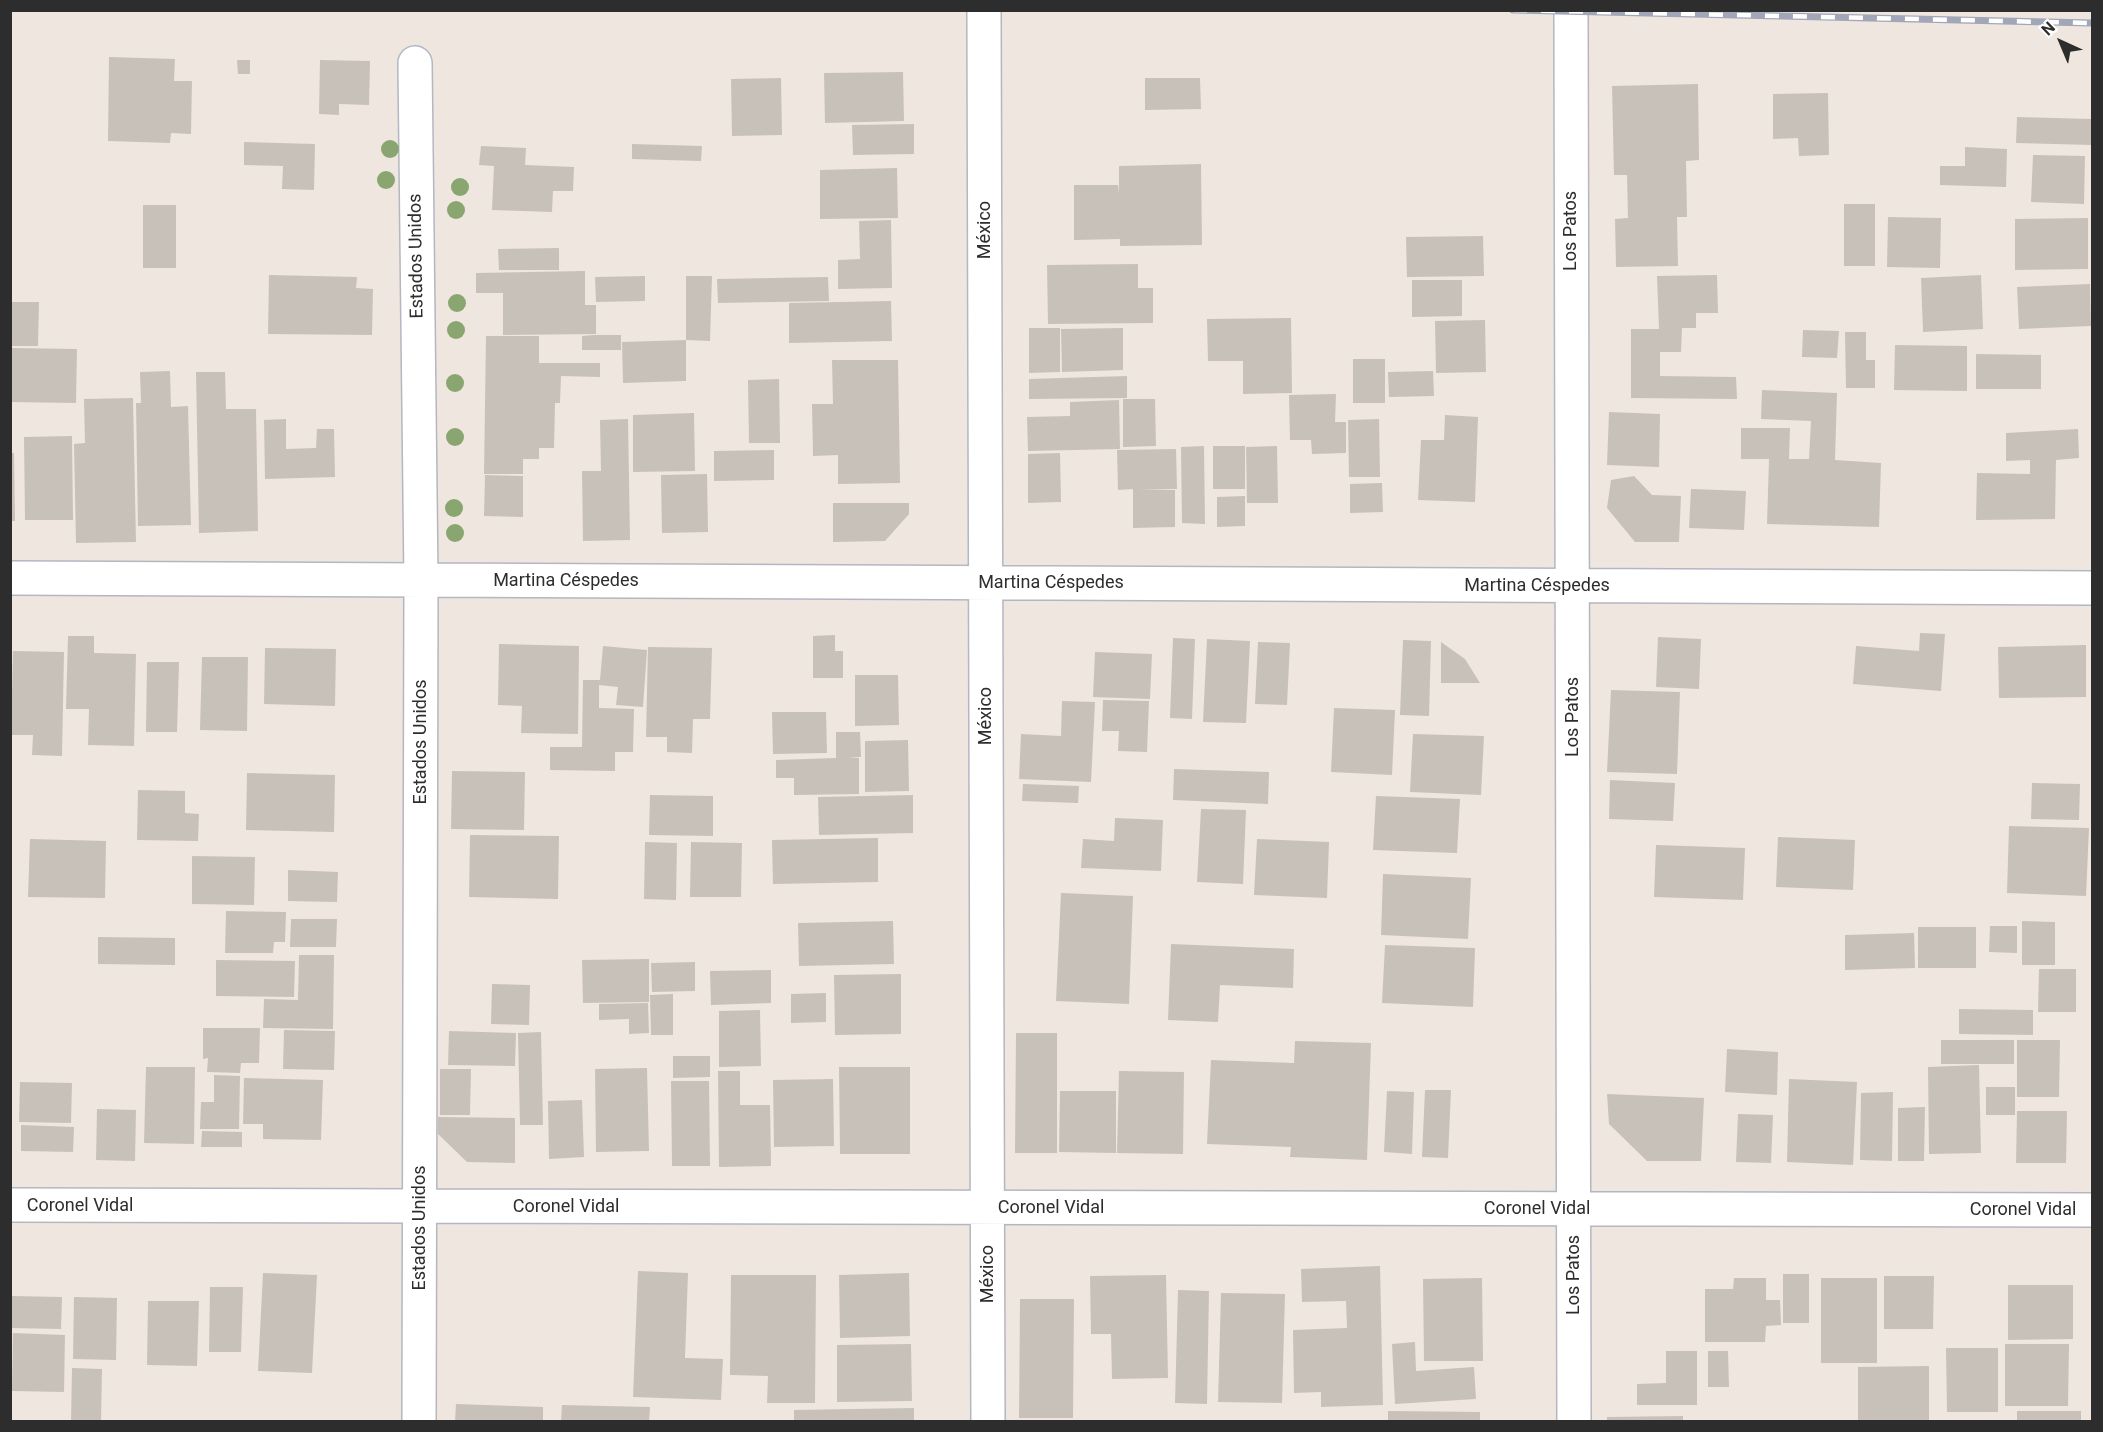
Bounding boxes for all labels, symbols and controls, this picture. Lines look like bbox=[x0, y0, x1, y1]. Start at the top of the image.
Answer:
north arrow bbox=[2031, 12, 2091, 72]
text: N bbox=[2037, 18, 2059, 39]
street label: Los Patos bbox=[1560, 191, 1582, 271]
street label: Estados Unidos bbox=[405, 193, 429, 319]
street label: México bbox=[974, 201, 996, 259]
street label: Martina Céspedes bbox=[493, 570, 639, 592]
street label: Martina Céspedes bbox=[978, 572, 1124, 594]
street label: Martina Céspedes bbox=[1464, 575, 1610, 597]
street label: Los Patos bbox=[1562, 677, 1584, 757]
street label: Estados Unidos bbox=[410, 679, 432, 805]
street label: México bbox=[975, 687, 997, 745]
street label: Estados Unidos bbox=[409, 1165, 431, 1291]
street label: Coronel Vidal bbox=[27, 1195, 133, 1217]
street label: Coronel Vidal bbox=[513, 1196, 619, 1218]
street label: Coronel Vidal bbox=[998, 1197, 1104, 1219]
street label: Coronel Vidal bbox=[1484, 1198, 1590, 1220]
street label: Coronel Vidal bbox=[1970, 1199, 2076, 1221]
street label: Los Patos bbox=[1563, 1235, 1585, 1315]
street label: México bbox=[977, 1245, 999, 1303]

